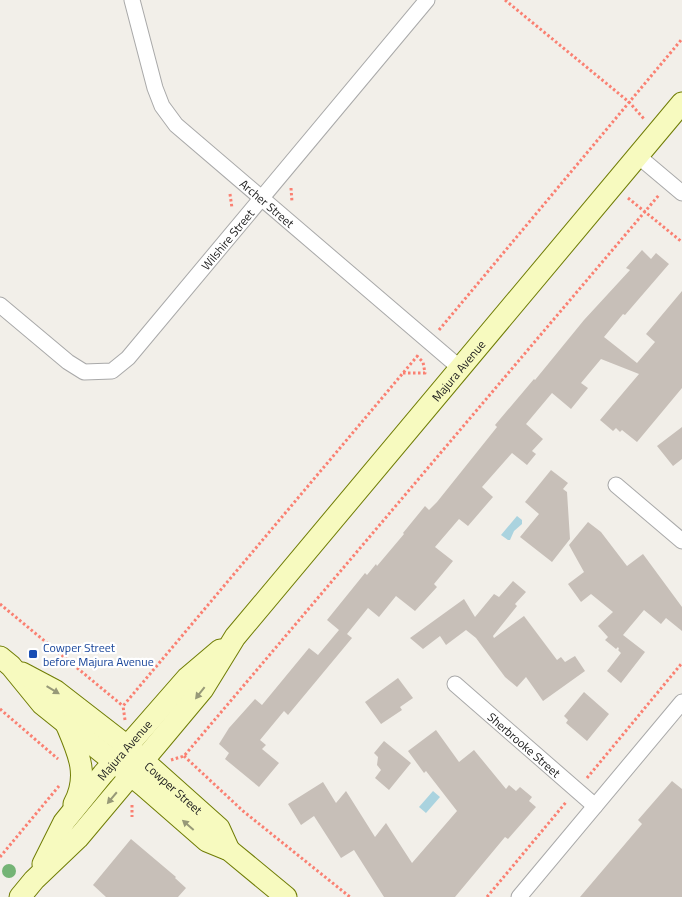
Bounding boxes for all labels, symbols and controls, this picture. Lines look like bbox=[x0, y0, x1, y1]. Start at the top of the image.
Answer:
street label: Archer Street bbox=[236, 174, 299, 233]
street label: Wilshire Street bbox=[196, 204, 259, 274]
street label: Majura Avenue bbox=[427, 335, 490, 406]
place label: Cowper Street before Majura Avenue bbox=[43, 638, 154, 671]
marker: Cowper Street before Majura Avenue bbox=[27, 648, 39, 660]
one-way arrow bbox=[47, 686, 60, 695]
one-way arrow bbox=[194, 686, 205, 699]
street label: Sherbrooke Street bbox=[484, 707, 566, 782]
street label: Majura Avenue bbox=[92, 715, 156, 784]
street label: Cowper Street bbox=[141, 757, 208, 819]
one-way arrow bbox=[106, 791, 117, 804]
one-way arrow bbox=[181, 819, 194, 830]

